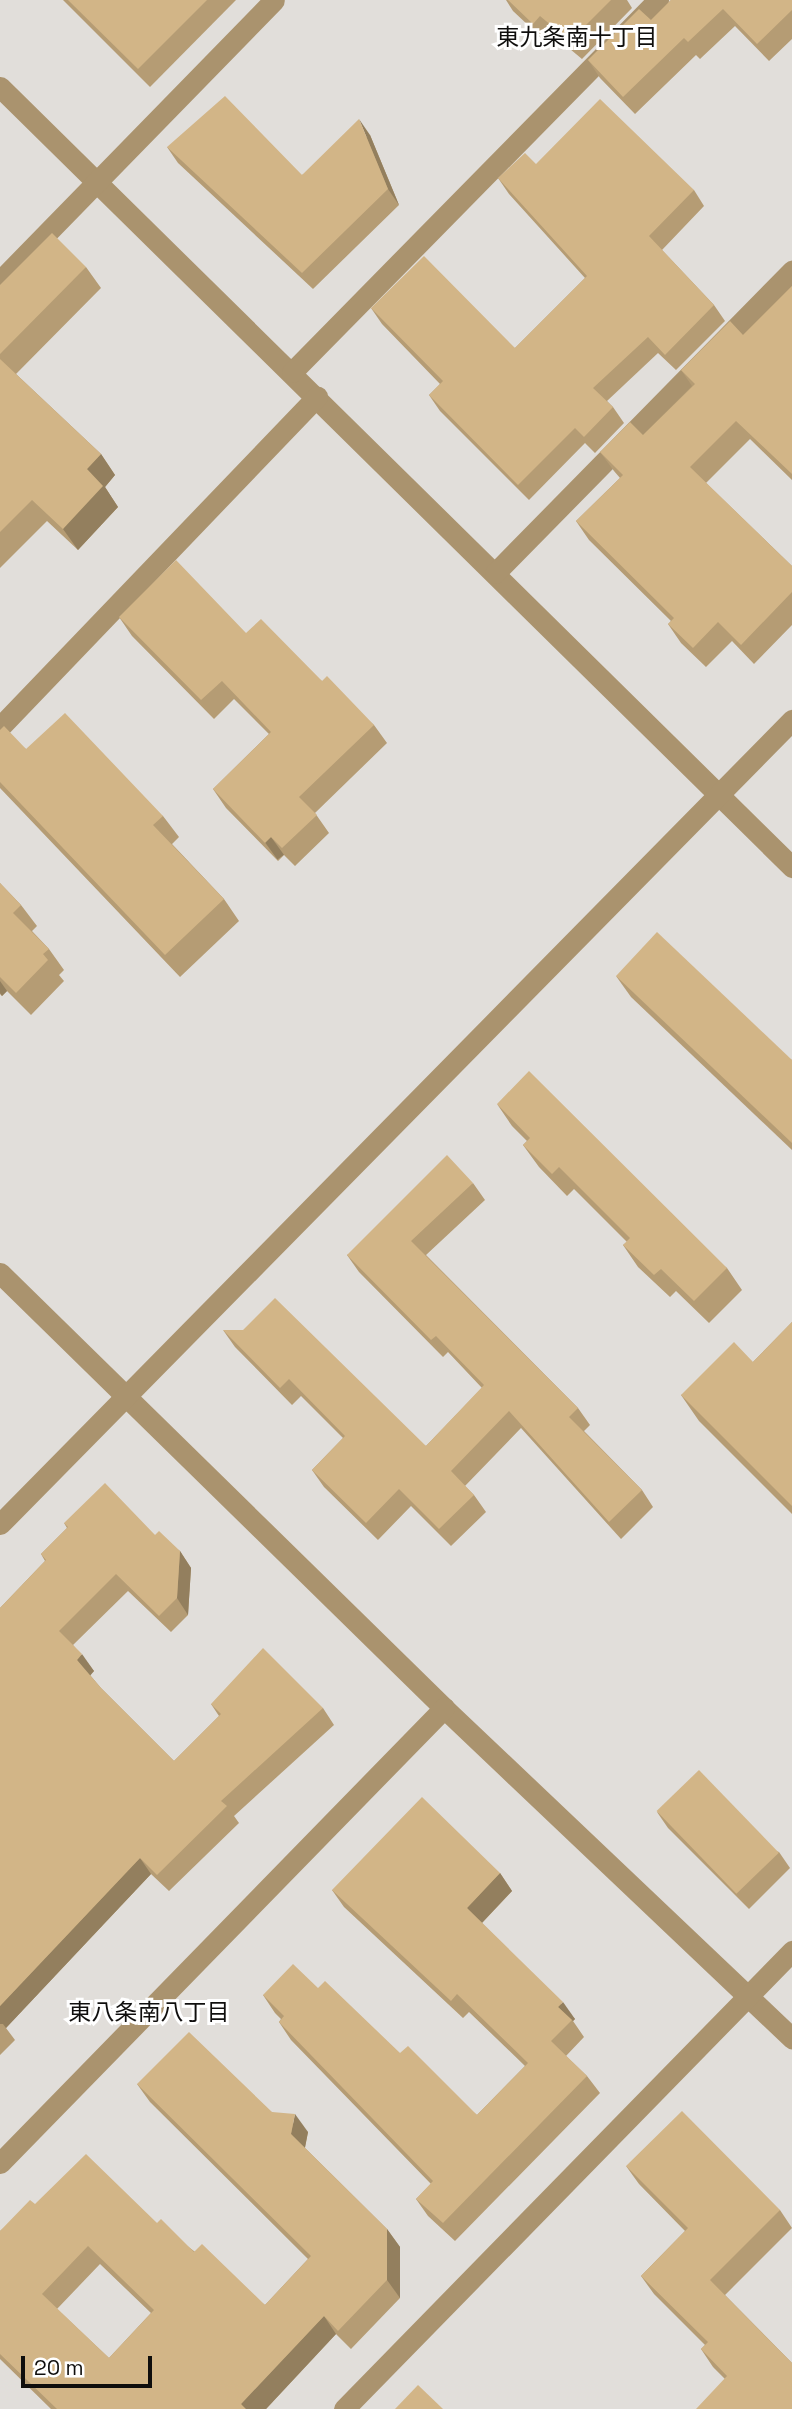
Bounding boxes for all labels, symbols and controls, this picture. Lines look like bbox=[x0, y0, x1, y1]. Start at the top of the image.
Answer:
district label: 東九条南十丁目 bbox=[497, 23, 657, 51]
district label: 東八条南八丁目 bbox=[69, 1998, 229, 2026]
scale bar bbox=[24, 2342, 156, 2386]
text: 20 m bbox=[34, 2354, 84, 2381]

